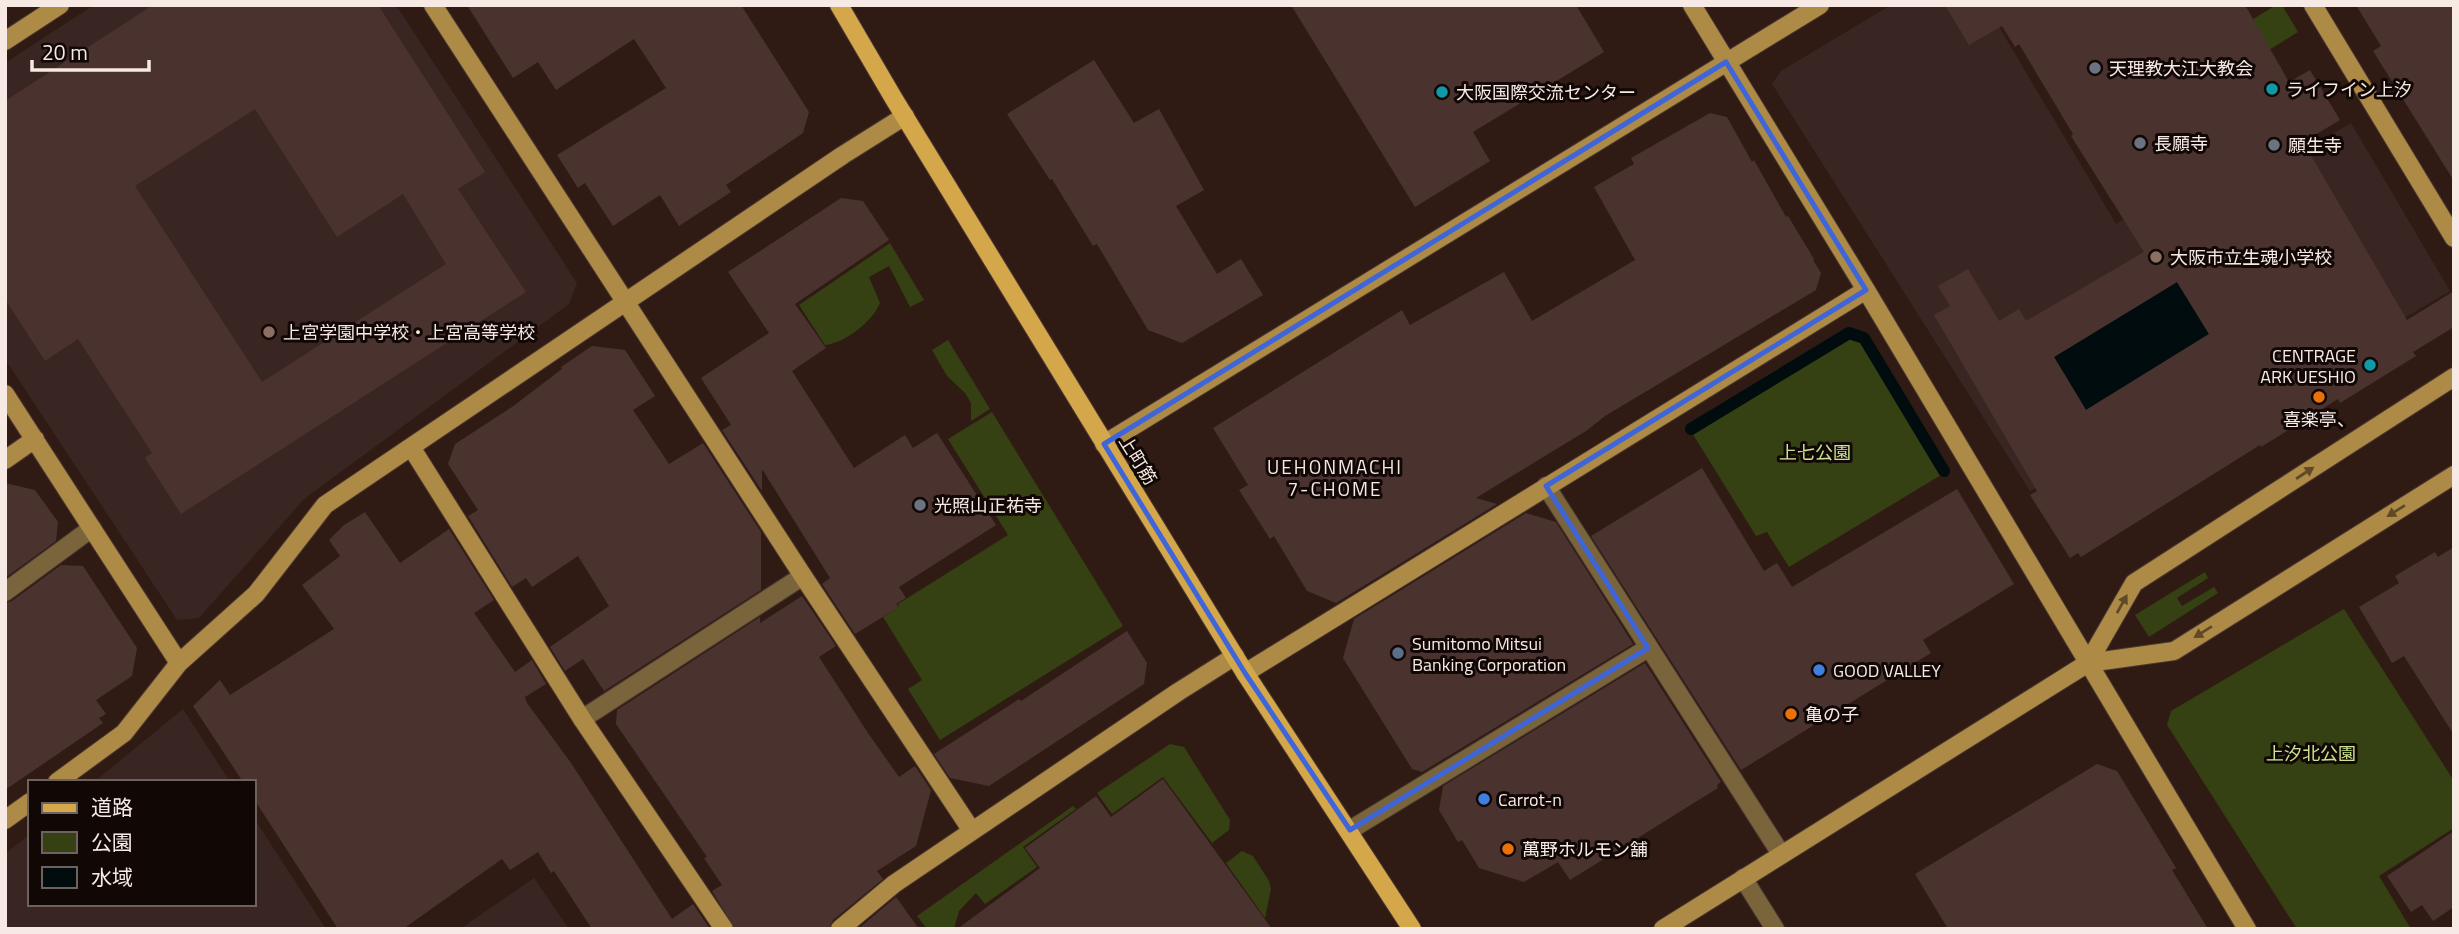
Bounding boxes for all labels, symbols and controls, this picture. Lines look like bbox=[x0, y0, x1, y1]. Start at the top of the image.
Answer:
scale bar bbox=[32, 28, 149, 72]
text: 20 m bbox=[42, 36, 88, 68]
place label: 天理教大江大教会 bbox=[2109, 55, 2253, 82]
marker: 天理教大江大教会 bbox=[2087, 60, 2103, 76]
place label: ライフイン上汐 bbox=[2286, 76, 2412, 103]
place label: 大阪国際交流センター bbox=[1456, 79, 1636, 106]
marker: ライフイン上汐 bbox=[2264, 81, 2280, 97]
marker: 大阪国際交流センター bbox=[1434, 84, 1450, 100]
place label: 長願寺 bbox=[2154, 130, 2208, 157]
place label: 願生寺 bbox=[2288, 132, 2342, 159]
marker: 長願寺 bbox=[2132, 135, 2148, 151]
marker: 願生寺 bbox=[2266, 137, 2282, 153]
place label: 大阪市立生魂小学校 bbox=[2170, 244, 2332, 271]
marker: 大阪市立生魂小学校 bbox=[2148, 249, 2164, 265]
place label: 上宮学園中学校・上宮高等学校 bbox=[283, 319, 535, 346]
marker: 上宮学園中学校・上宮高等学校 bbox=[261, 324, 277, 340]
place label: CENTRAGE ARK UESHIO bbox=[2260, 342, 2356, 390]
marker: CENTRAGE ARK UESHIO bbox=[2362, 357, 2378, 373]
marker: 喜楽亭、 bbox=[2311, 389, 2327, 405]
place label: 喜楽亭、 bbox=[2283, 406, 2355, 433]
street label: 上町筋 bbox=[1112, 430, 1164, 490]
park label: 上七公園 bbox=[1779, 439, 1851, 466]
district label: UEHONMACHI 7-CHOME bbox=[1267, 452, 1403, 503]
one-way arrow bbox=[2295, 466, 2314, 479]
place label: 光照山正祐寺 bbox=[934, 492, 1042, 519]
marker: 光照山正祐寺 bbox=[912, 497, 928, 513]
one-way arrow bbox=[2386, 505, 2406, 518]
one-way arrow bbox=[2116, 594, 2128, 614]
one-way arrow bbox=[2194, 626, 2213, 639]
place label: Sumitomo Mitsui Banking Corporation bbox=[1412, 630, 1566, 678]
marker: Sumitomo Mitsui Banking Corporation bbox=[1390, 645, 1406, 661]
place label: GOOD VALLEY bbox=[1833, 657, 1941, 684]
marker: GOOD VALLEY bbox=[1811, 662, 1827, 678]
place label: 亀の子 bbox=[1805, 701, 1859, 728]
marker: 亀の子 bbox=[1783, 706, 1799, 722]
park label: 上汐北公園 bbox=[2266, 740, 2356, 767]
legend bbox=[28, 780, 256, 906]
place label: Carrot-n bbox=[1498, 786, 1562, 813]
text: 道路 bbox=[91, 791, 133, 823]
marker: Carrot-n bbox=[1476, 791, 1492, 807]
text: 公園 bbox=[91, 826, 133, 858]
place label: 萬野ホルモン舗 bbox=[1522, 836, 1648, 863]
marker: 萬野ホルモン舗 bbox=[1500, 841, 1516, 857]
text: 水域 bbox=[91, 861, 133, 893]

